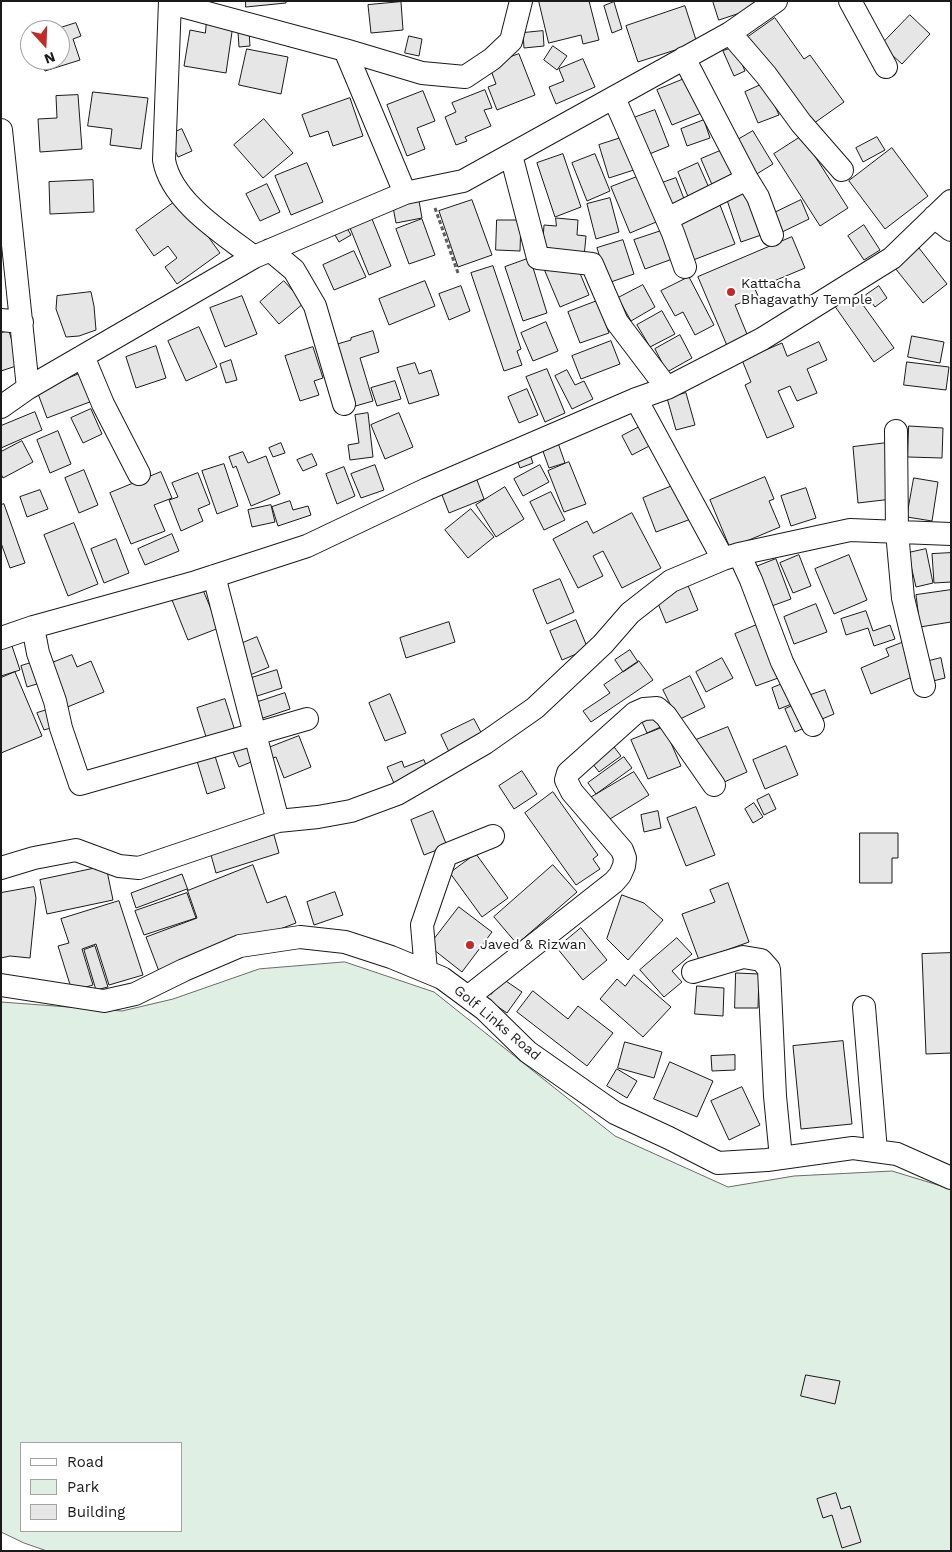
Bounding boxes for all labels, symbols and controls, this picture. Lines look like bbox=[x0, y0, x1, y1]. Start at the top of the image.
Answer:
north arrow bbox=[20, 20, 70, 70]
text: N bbox=[42, 49, 57, 67]
place label: Kattacha Bhagavathy Temple bbox=[741, 276, 872, 308]
marker: Kattacha Bhagavathy Temple bbox=[725, 286, 737, 298]
place label: Javed & Rizwan bbox=[480, 937, 586, 953]
marker: Javed & Rizwan bbox=[464, 939, 476, 951]
street label: Golf Links Road bbox=[450, 982, 544, 1064]
legend bbox=[20, 1442, 182, 1532]
text: Road bbox=[67, 1453, 104, 1471]
text: Park bbox=[67, 1478, 99, 1496]
text: Building bbox=[67, 1503, 125, 1521]

